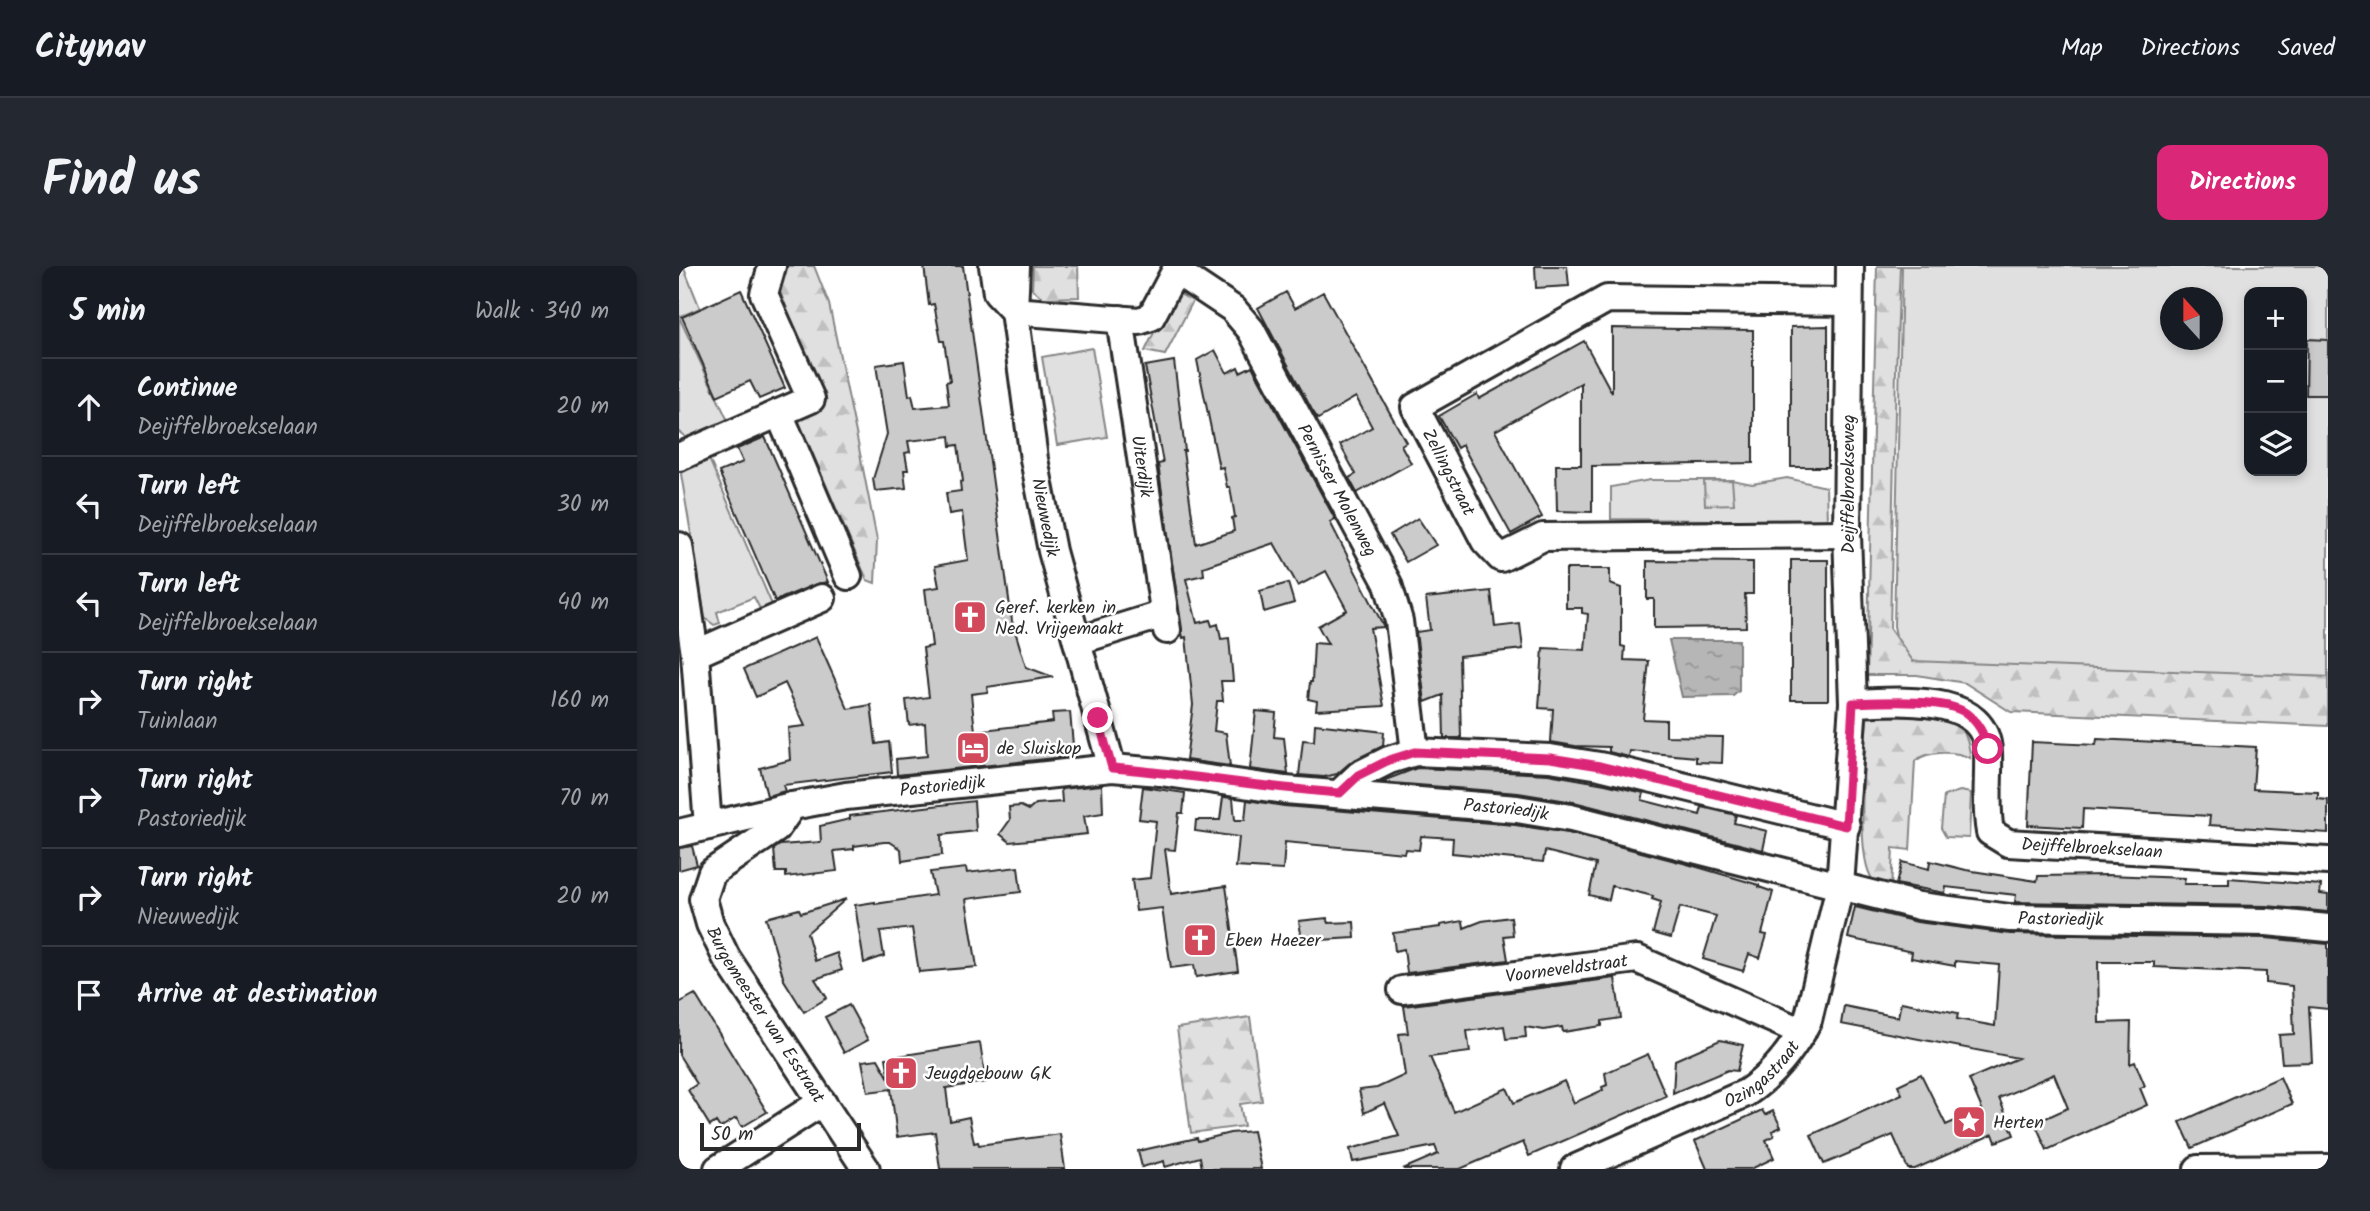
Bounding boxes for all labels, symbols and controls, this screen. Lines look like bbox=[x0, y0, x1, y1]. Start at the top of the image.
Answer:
text: Citynav bbox=[35, 22, 145, 75]
text: Map bbox=[2061, 29, 2103, 68]
text: Directions bbox=[2141, 29, 2240, 68]
text: Saved bbox=[2278, 29, 2335, 68]
text: Find us bbox=[42, 143, 200, 221]
button: Directions bbox=[2157, 145, 2328, 220]
north arrow bbox=[2160, 287, 2223, 350]
map controls bbox=[2244, 287, 2307, 476]
button: + bbox=[2244, 287, 2307, 350]
text: 5 min bbox=[70, 288, 146, 336]
text: Walk · 340 m bbox=[475, 294, 609, 330]
button: − bbox=[2244, 350, 2307, 413]
text: Continue bbox=[137, 368, 238, 410]
icon: ahead bbox=[70, 388, 108, 426]
text: 20 m bbox=[557, 389, 609, 425]
text: Deijffelbroekselaan bbox=[137, 410, 318, 446]
button: layers bbox=[2244, 413, 2307, 476]
street label: Deijffelbroekseweg bbox=[1835, 414, 1864, 554]
street label: Pernisser Molenweg bbox=[1288, 419, 1384, 563]
street label: Zellingstraat bbox=[1413, 424, 1483, 522]
street label: Uiterdijk bbox=[1122, 434, 1160, 500]
text: Turn left bbox=[137, 466, 240, 508]
street label: Nieuwedijk bbox=[1022, 476, 1066, 561]
icon: left bbox=[70, 486, 108, 524]
text: 30 m bbox=[557, 487, 609, 523]
text: Deijffelbroekselaan bbox=[137, 508, 318, 544]
text: Turn left bbox=[137, 564, 240, 606]
icon: left bbox=[70, 584, 108, 622]
text: 40 m bbox=[557, 585, 609, 621]
place label: Geref. kerken in Ned. Vrijgemaakt bbox=[995, 594, 1124, 644]
church icon: Geref. kerken in Ned. Vrijgemaakt bbox=[951, 598, 989, 636]
text: Deijffelbroekselaan bbox=[137, 606, 318, 642]
text: Turn right bbox=[137, 662, 253, 704]
icon: right bbox=[70, 682, 108, 720]
text: 160 m bbox=[550, 683, 609, 719]
route end bbox=[1082, 702, 1113, 733]
text: Tuinlaan bbox=[137, 704, 218, 740]
hotel icon: de Sluiskop bbox=[954, 729, 992, 767]
route start bbox=[1972, 733, 2003, 764]
place label: de Sluiskop bbox=[997, 735, 1081, 764]
text: Turn right bbox=[137, 760, 253, 802]
street label: Pastoriedijk bbox=[898, 768, 987, 806]
icon: right bbox=[70, 780, 108, 818]
text: 70 m bbox=[559, 781, 609, 817]
street label: Pastoriedijk bbox=[1462, 792, 1551, 830]
text: Pastoriedijk bbox=[137, 802, 246, 838]
street label: Deijffelbroekselaan bbox=[2020, 831, 2163, 868]
text: Turn right bbox=[137, 858, 253, 900]
icon: right bbox=[70, 878, 108, 916]
text: 20 m bbox=[557, 879, 609, 915]
text: Nieuwedijk bbox=[137, 900, 239, 936]
street label: Pastoriedijk bbox=[2018, 905, 2104, 935]
church icon: Eben Haezer bbox=[1181, 921, 1219, 959]
street label: Burgemeester van Esstraat bbox=[697, 922, 832, 1110]
place label: Eben Haezer bbox=[1225, 927, 1322, 956]
street label: Voorneveldstraat bbox=[1504, 947, 1631, 992]
text: Arrive at destination bbox=[137, 974, 377, 1016]
icon: arrive bbox=[70, 976, 108, 1014]
street label: Ozingastraat bbox=[1719, 1034, 1809, 1117]
church icon: Jeugdgebouw GK bbox=[882, 1054, 920, 1092]
place label: Jeugdgebouw GK bbox=[925, 1060, 1052, 1089]
place icon: Herten bbox=[1950, 1103, 1988, 1141]
place label: Herten bbox=[1993, 1109, 2044, 1138]
scale bar bbox=[700, 1120, 861, 1152]
text: 50 m bbox=[711, 1120, 753, 1150]

